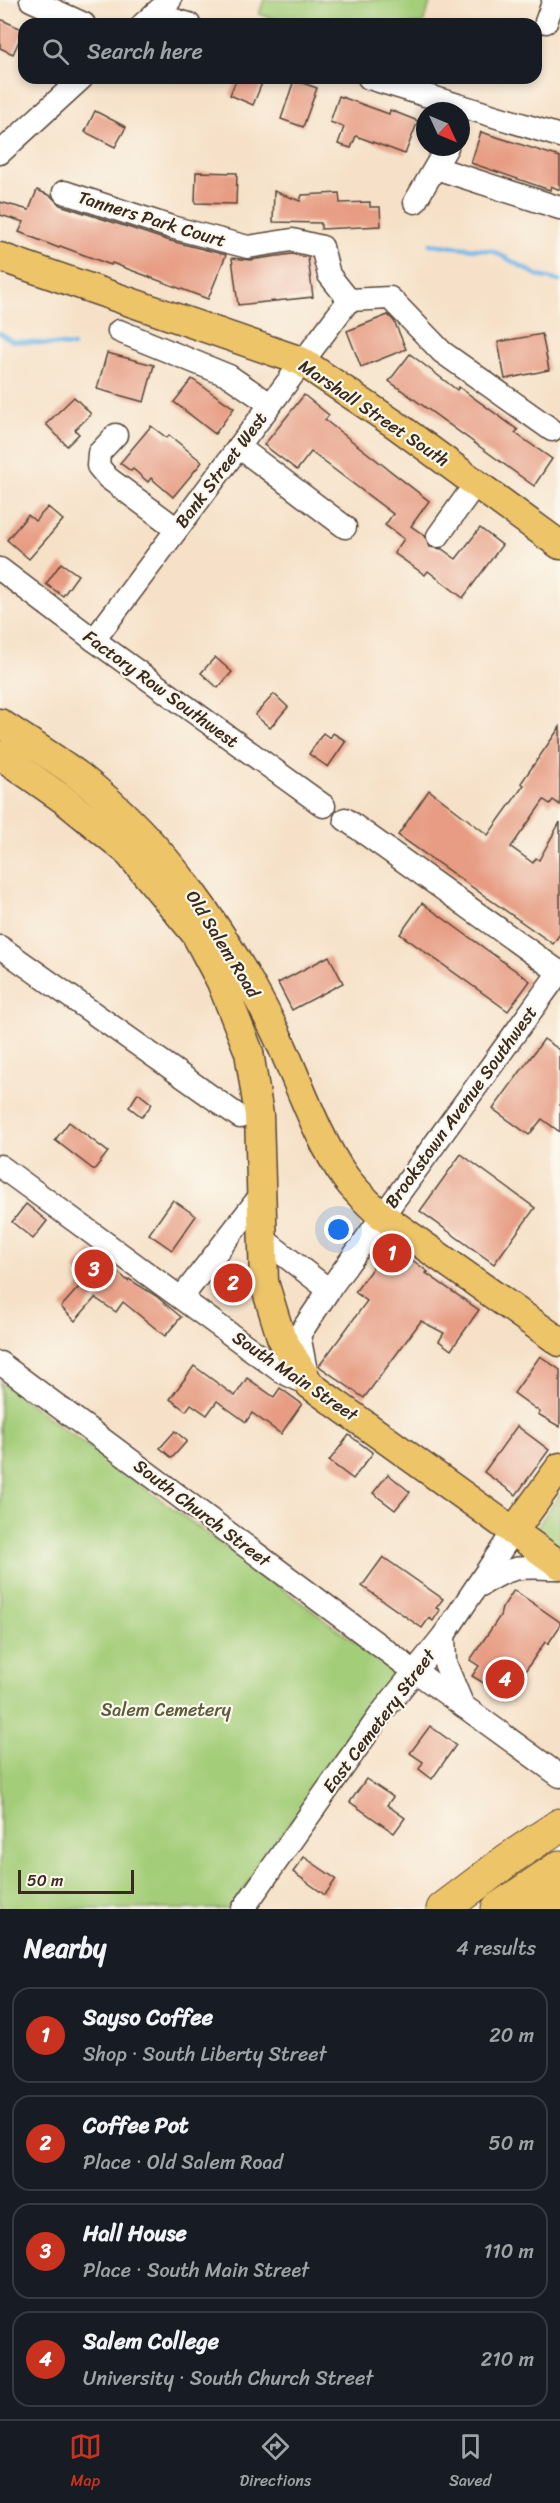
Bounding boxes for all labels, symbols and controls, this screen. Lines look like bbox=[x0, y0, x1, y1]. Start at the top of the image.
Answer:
search box bbox=[18, 18, 542, 84]
text: Search here bbox=[87, 32, 203, 71]
icon: search bbox=[39, 35, 72, 68]
north arrow bbox=[416, 102, 470, 156]
street label: Tanners Park Court bbox=[74, 181, 230, 257]
street label: Marshall Street South bbox=[292, 350, 456, 476]
street label: Bank Street West bbox=[166, 405, 276, 535]
street label: Factory Row Southwest bbox=[76, 621, 246, 757]
street label: Old Salem Road bbox=[177, 884, 270, 1006]
street label: Brookstown Avenue Southwest bbox=[376, 999, 546, 1215]
your location bbox=[324, 1215, 353, 1244]
pin: 1 bbox=[372, 1230, 412, 1276]
pin: 3 bbox=[74, 1246, 113, 1292]
pin: 2 bbox=[214, 1260, 252, 1306]
street label: South Main Street bbox=[226, 1322, 365, 1430]
street label: South Church Street bbox=[126, 1451, 278, 1576]
street label: East Cemetery Street bbox=[314, 1641, 444, 1800]
pin: 4 bbox=[486, 1656, 524, 1702]
park label: Salem Cemetery bbox=[101, 1694, 232, 1726]
text: 50 m bbox=[27, 1866, 63, 1895]
scale bar bbox=[18, 1867, 134, 1894]
text: Nearby bbox=[24, 1925, 106, 1971]
text: 4 results bbox=[456, 1931, 536, 1966]
text: Sayso Coffee bbox=[83, 1998, 213, 2037]
text: 1 bbox=[41, 2018, 50, 2053]
text: 20 m bbox=[489, 2018, 534, 2053]
text: Shop · South Liberty Street bbox=[83, 2037, 327, 2072]
text: Coffee Pot bbox=[83, 2106, 189, 2145]
text: 2 bbox=[40, 2126, 51, 2161]
text: 50 m bbox=[489, 2126, 534, 2161]
text: Place · Old Salem Road bbox=[83, 2145, 283, 2180]
text: Hall House bbox=[83, 2214, 187, 2253]
text: 3 bbox=[40, 2234, 51, 2269]
text: 110 m bbox=[484, 2234, 534, 2269]
text: Place · South Main Street bbox=[83, 2253, 309, 2288]
text: Salem College bbox=[83, 2322, 219, 2361]
text: 4 bbox=[39, 2342, 52, 2377]
text: 210 m bbox=[481, 2342, 534, 2377]
text: University · South Church Street bbox=[83, 2361, 373, 2396]
tab: Map bbox=[69, 2430, 102, 2495]
tab: Directions bbox=[240, 2430, 311, 2495]
tab: Saved bbox=[449, 2430, 491, 2495]

